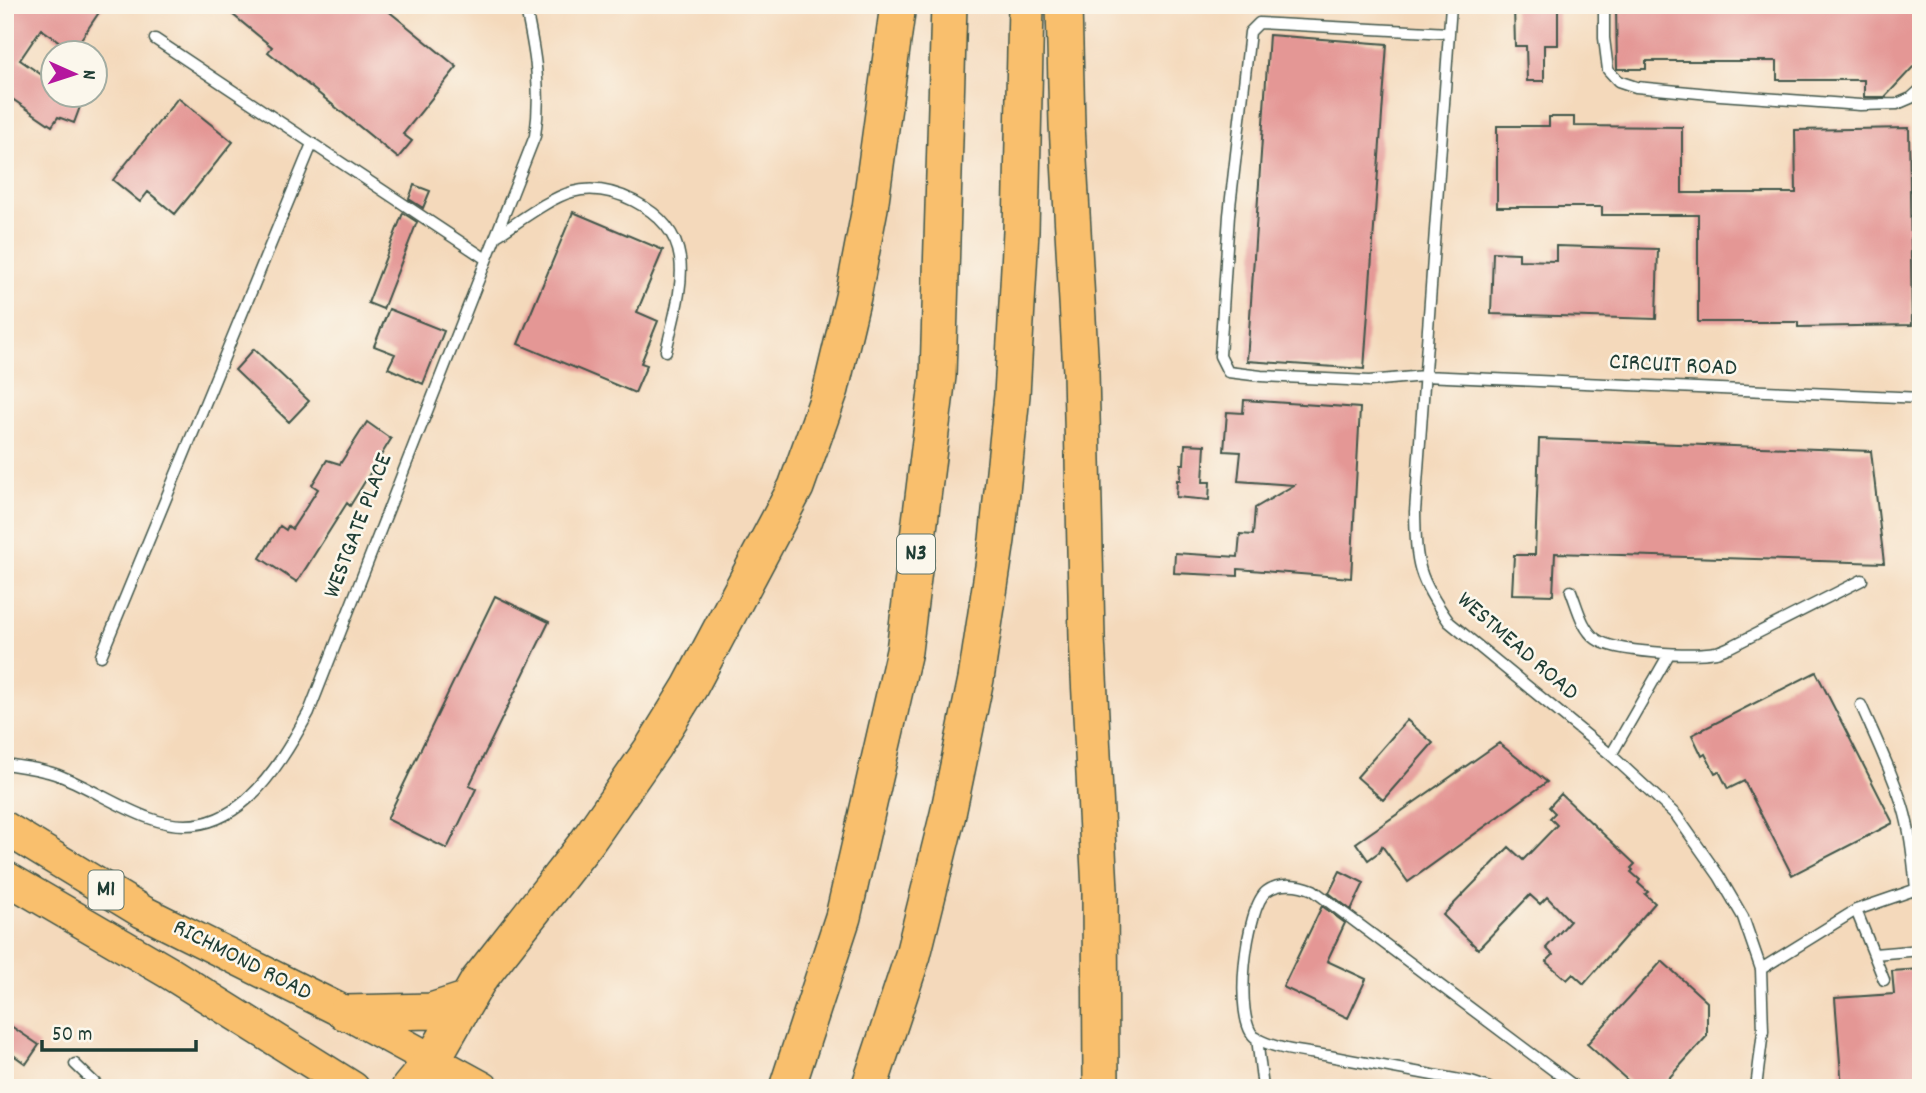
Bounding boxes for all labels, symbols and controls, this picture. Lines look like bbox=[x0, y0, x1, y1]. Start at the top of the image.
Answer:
north arrow bbox=[38, 38, 108, 108]
text: N bbox=[74, 69, 101, 80]
street label: CIRCUIT ROAD bbox=[1608, 346, 1738, 386]
street label: WESTGATE PLACE bbox=[316, 449, 402, 603]
road number: N3 bbox=[897, 534, 935, 574]
street label: WESTMEAD ROAD bbox=[1449, 584, 1585, 710]
road number: M1 bbox=[88, 870, 124, 909]
street label: RICHMOND ROAD bbox=[167, 911, 317, 1011]
scale bar bbox=[42, 1009, 196, 1053]
text: 50 m bbox=[52, 1021, 92, 1051]

